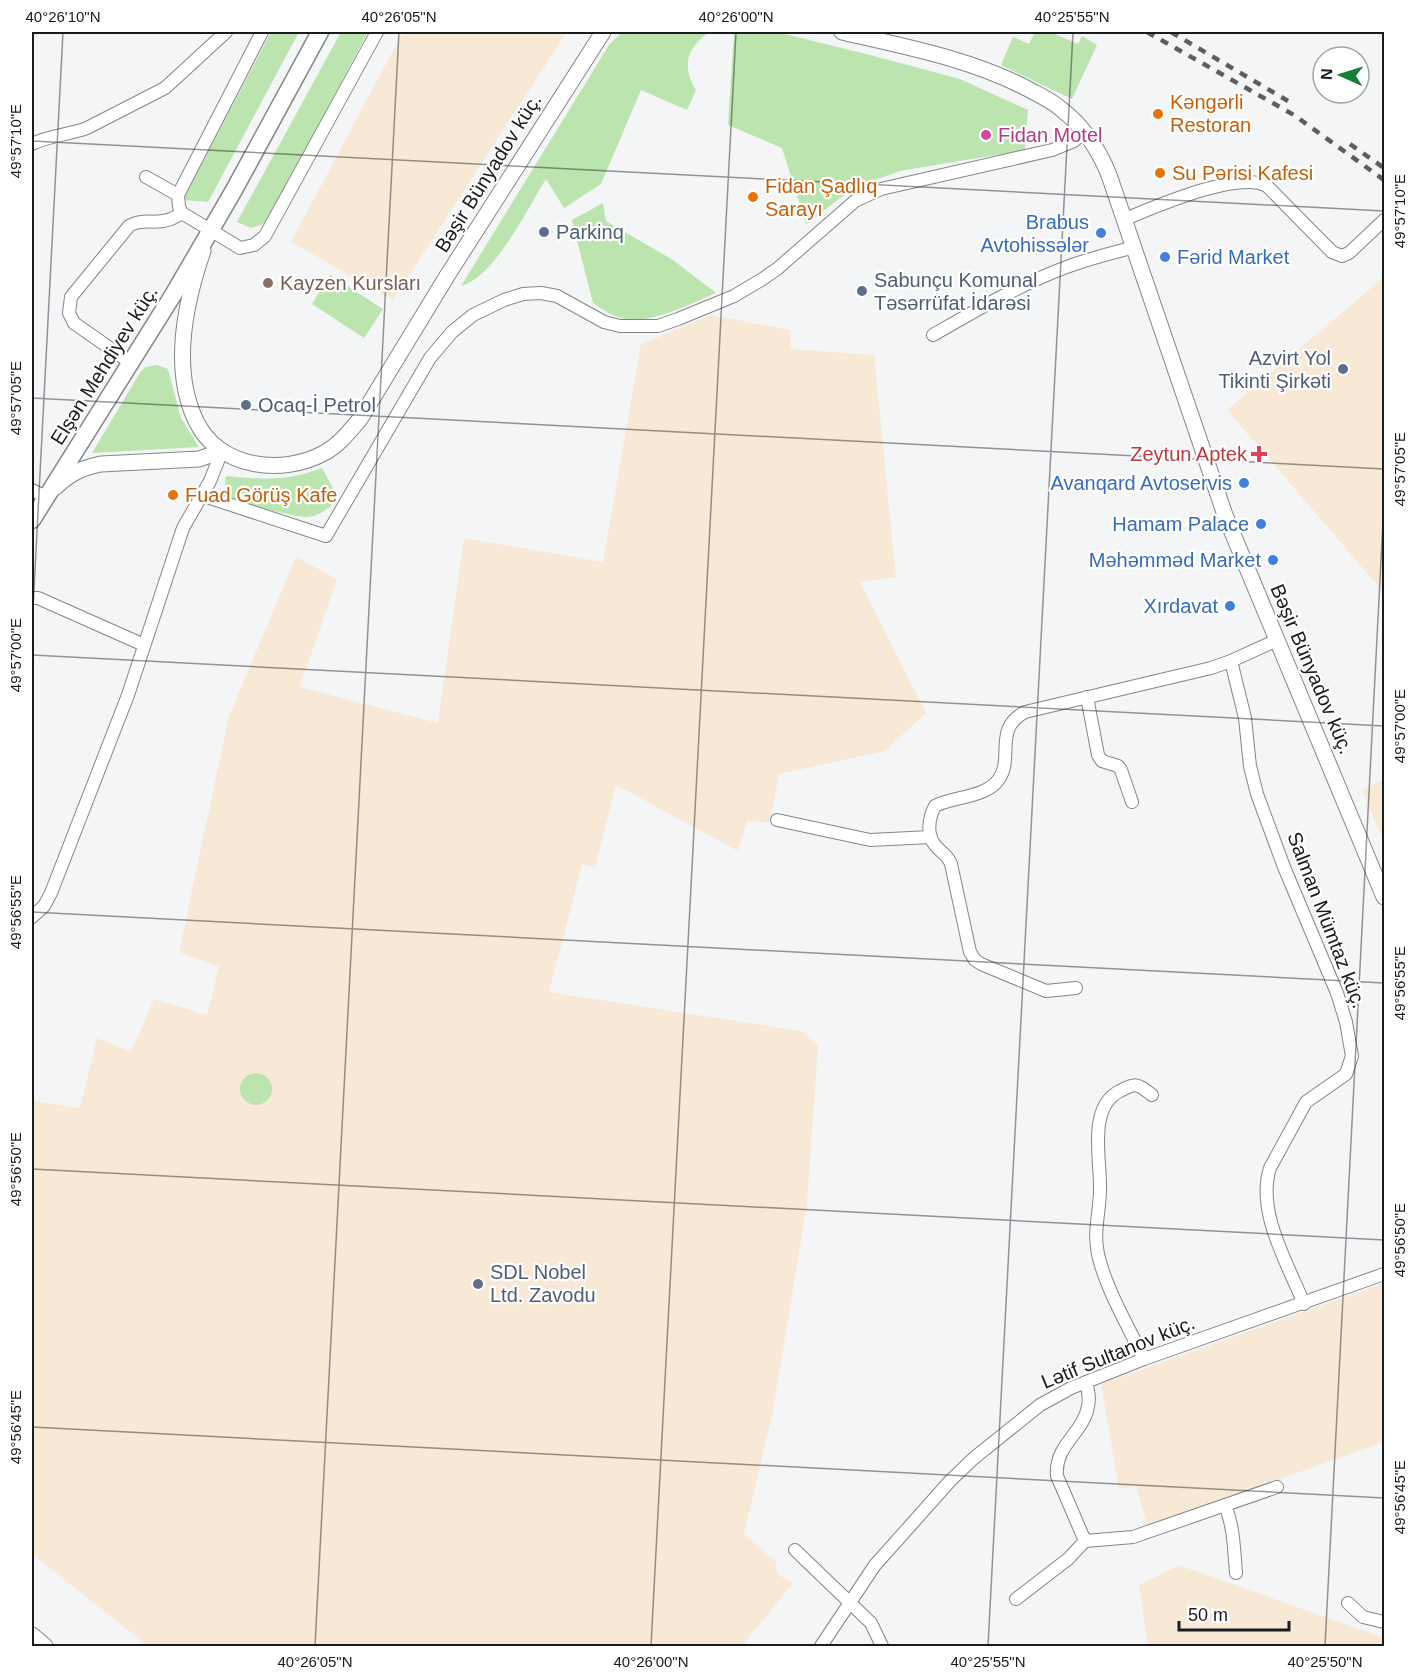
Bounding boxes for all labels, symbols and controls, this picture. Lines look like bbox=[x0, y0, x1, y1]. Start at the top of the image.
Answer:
text: 40°26'10"N bbox=[25, 8, 101, 25]
text: 40°26'05"N bbox=[361, 8, 437, 25]
text: 40°26'00"N bbox=[698, 8, 774, 25]
text: 40°25'55"N bbox=[1034, 8, 1110, 25]
north arrow bbox=[1311, 45, 1371, 105]
text: N bbox=[1318, 68, 1335, 80]
street label: Bəşir Bünyadov küç. bbox=[430, 90, 546, 256]
place label: Kəngərli Restoran bbox=[1170, 91, 1251, 136]
text: 49°57'10"E bbox=[7, 104, 24, 178]
marker: Kəngərli Restoran bbox=[1151, 107, 1165, 121]
place label: Fidan Motel bbox=[998, 124, 1103, 146]
marker: Fidan Motel bbox=[979, 128, 993, 142]
place label: Su Pərisi Kafesi bbox=[1172, 162, 1313, 184]
marker: Su Pərisi Kafesi bbox=[1153, 166, 1167, 180]
text: 49°57'10"E bbox=[1391, 174, 1408, 248]
place label: Fidan Şadlıq Sarayı bbox=[765, 175, 877, 220]
marker: Fidan Şadlıq Sarayı bbox=[746, 190, 760, 204]
place label: Brabus Avtohissələr bbox=[980, 211, 1089, 256]
place label: Parkinq bbox=[556, 221, 624, 243]
marker: Parkinq bbox=[537, 225, 551, 239]
marker: Brabus Avtohissələr bbox=[1094, 226, 1108, 240]
place label: Fərid Market bbox=[1177, 246, 1290, 268]
marker: Fərid Market bbox=[1158, 250, 1172, 264]
place label: Sabunçu Komunal Təsərrüfat İdarəsi bbox=[874, 269, 1037, 314]
place label: Kayzen Kursları bbox=[280, 272, 421, 294]
marker: Kayzen Kursları bbox=[261, 276, 275, 290]
street label: Elşən Mehdiyev küç. bbox=[46, 281, 162, 449]
marker: Sabunçu Komunal Təsərrüfat İdarəsi bbox=[855, 284, 869, 298]
place label: Azvirt Yol Tikinti Şirkəti bbox=[1218, 347, 1331, 392]
text: 49°57'05"E bbox=[7, 361, 24, 435]
marker: Azvirt Yol Tikinti Şirkəti bbox=[1336, 362, 1350, 376]
place label: Ocaq-İ Petrol bbox=[258, 394, 376, 416]
marker: Ocaq-İ Petrol bbox=[239, 398, 253, 412]
text: 49°57'05"E bbox=[1391, 432, 1408, 506]
place label: Zeytun Aptek bbox=[1130, 443, 1248, 465]
marker: Zeytun Aptek bbox=[1252, 447, 1266, 461]
place label: Avanqard Avtoservis bbox=[1050, 472, 1232, 494]
marker: Avanqard Avtoservis bbox=[1237, 476, 1251, 490]
place label: Fuad Görüş Kafe bbox=[185, 484, 337, 506]
marker: Fuad Görüş Kafe bbox=[166, 488, 180, 502]
place label: Hamam Palace bbox=[1112, 513, 1249, 535]
marker: Hamam Palace bbox=[1254, 517, 1268, 531]
place label: Məhəmməd Market bbox=[1089, 549, 1261, 571]
marker: Məhəmməd Market bbox=[1266, 553, 1280, 567]
street label: Bəşir Bünyadov küç. bbox=[1266, 581, 1358, 757]
place label: Xırdavat bbox=[1144, 595, 1218, 617]
marker: Xırdavat bbox=[1223, 599, 1237, 613]
text: 49°57'00"E bbox=[7, 618, 24, 692]
text: 49°57'00"E bbox=[1391, 689, 1408, 763]
street label: Salman Mümtaz küç. bbox=[1283, 829, 1371, 1011]
text: 49°56'55"E bbox=[7, 875, 24, 949]
text: 49°56'55"E bbox=[1391, 946, 1408, 1020]
text: 49°56'50"E bbox=[7, 1132, 24, 1206]
text: 49°56'50"E bbox=[1391, 1203, 1408, 1277]
place label: SDL Nobel Ltd. Zavodu bbox=[490, 1261, 596, 1306]
marker: SDL Nobel Ltd. Zavodu bbox=[471, 1277, 485, 1291]
street label: Lətif Sultanov küç. bbox=[1038, 1311, 1198, 1393]
text: 49°56'45"E bbox=[7, 1390, 24, 1464]
text: 49°56'45"E bbox=[1391, 1460, 1408, 1534]
scale bar bbox=[1179, 1594, 1288, 1632]
text: 50 m bbox=[1188, 1605, 1228, 1625]
text: 40°26'05"N bbox=[277, 1653, 353, 1670]
text: 40°26'00"N bbox=[613, 1653, 689, 1670]
text: 40°25'55"N bbox=[950, 1653, 1026, 1670]
text: 40°25'50"N bbox=[1287, 1653, 1363, 1670]

